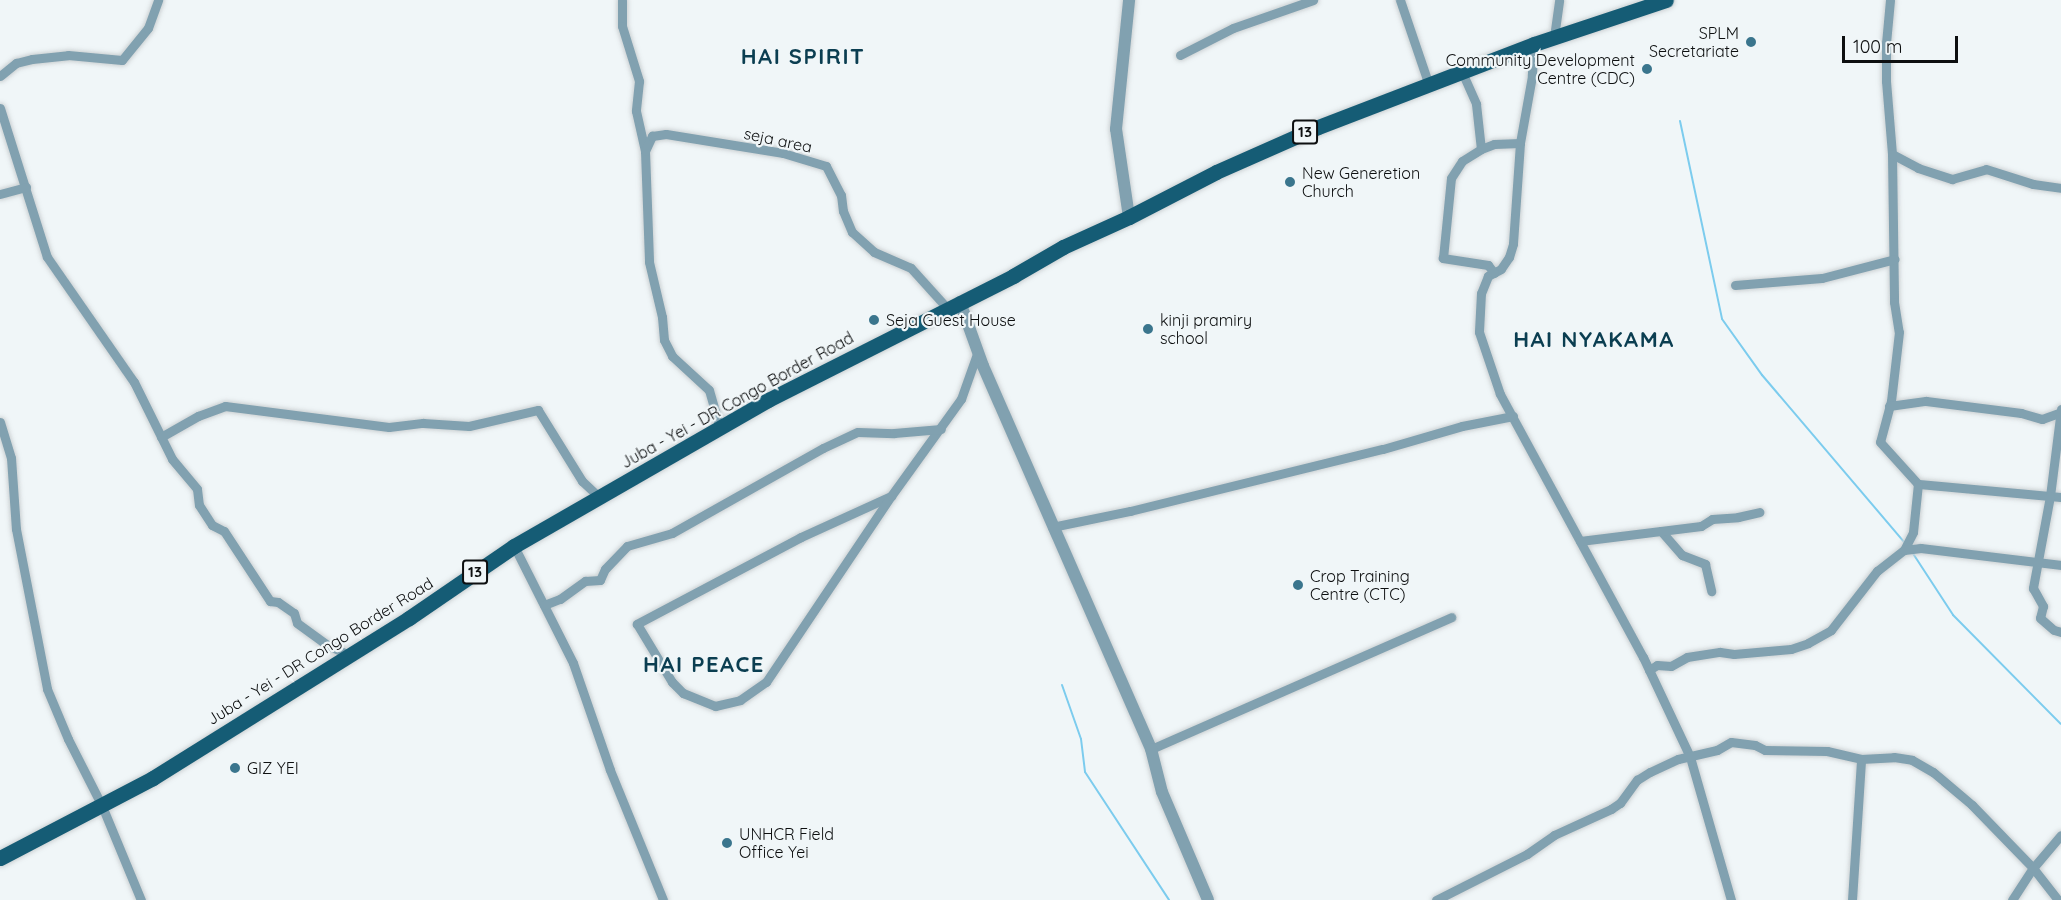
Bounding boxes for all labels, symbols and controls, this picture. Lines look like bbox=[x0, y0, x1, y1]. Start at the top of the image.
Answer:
place label: SPLM Secretariate bbox=[1649, 23, 1739, 61]
scale bar bbox=[1845, 24, 1960, 62]
marker: SPLM Secretariate bbox=[1744, 35, 1758, 49]
text: 100 m bbox=[1853, 35, 1902, 58]
district label: HAI SPIRIT bbox=[741, 44, 865, 70]
place label: Community Development Centre (CDC) bbox=[1446, 50, 1635, 88]
marker: Community Development Centre (CDC) bbox=[1640, 62, 1654, 76]
road number: 13 bbox=[1292, 120, 1318, 144]
street label: seja area bbox=[742, 123, 814, 157]
place label: New Generetion Church bbox=[1302, 163, 1420, 201]
marker: New Generetion Church bbox=[1283, 175, 1297, 189]
place label: Seja Guest House bbox=[886, 310, 1016, 330]
place label: kinji pramiry school bbox=[1160, 310, 1252, 348]
marker: Seja Guest House bbox=[867, 313, 881, 327]
marker: kinji pramiry school bbox=[1141, 322, 1155, 336]
district label: HAI NYAKAMA bbox=[1513, 327, 1675, 353]
street label: Juba - Yei - DR Congo Border Road bbox=[617, 328, 857, 472]
road number: 13 bbox=[462, 560, 488, 584]
place label: Crop Training Centre (CTC) bbox=[1310, 566, 1410, 604]
street label: Juba - Yei - DR Congo Border Road bbox=[203, 573, 437, 729]
marker: Crop Training Centre (CTC) bbox=[1291, 578, 1305, 592]
district label: HAI PEACE bbox=[643, 652, 765, 678]
place label: GIZ YEI bbox=[247, 758, 299, 778]
marker: GIZ YEI bbox=[228, 761, 242, 775]
place label: UNHCR Field Office Yei bbox=[739, 824, 834, 862]
marker: UNHCR Field Office Yei bbox=[720, 836, 734, 850]

